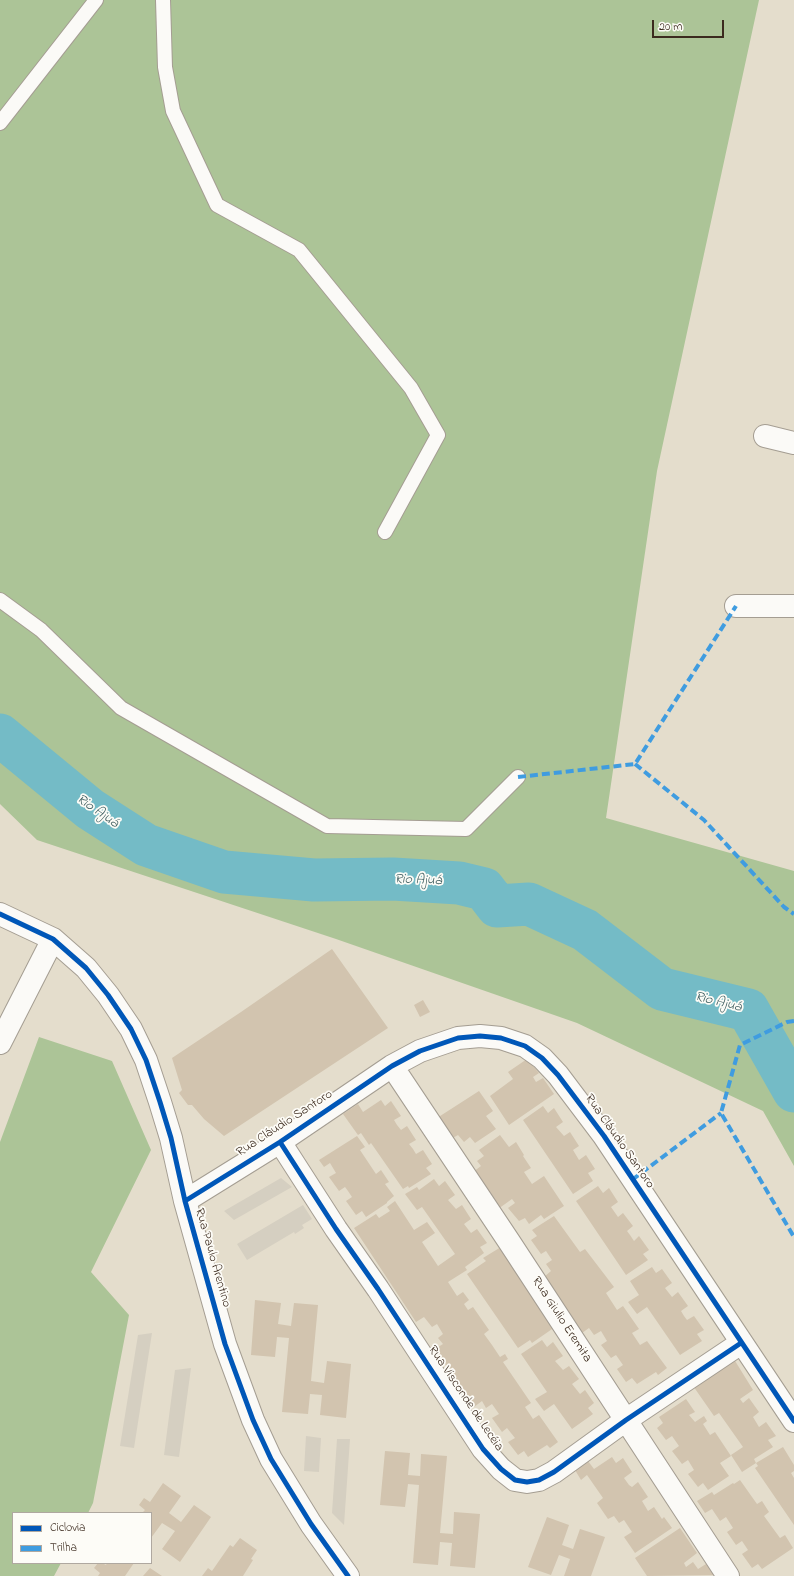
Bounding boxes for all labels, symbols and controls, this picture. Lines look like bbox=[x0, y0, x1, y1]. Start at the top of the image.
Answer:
scale bar bbox=[654, 12, 726, 38]
text: 20 m bbox=[659, 18, 682, 36]
water label: Rio Ajuá bbox=[73, 791, 121, 833]
water label: Rio Ajuá bbox=[394, 872, 442, 890]
water label: Rio Ajuá bbox=[693, 989, 743, 1017]
street label: Rua Cláudio Santoro bbox=[234, 1087, 336, 1161]
street label: Rua Cláudio Santoro bbox=[581, 1092, 657, 1192]
street label: Rua Paulo Arentino bbox=[190, 1207, 234, 1309]
street label: Rua Giulio Eremita bbox=[528, 1274, 594, 1366]
street label: Rua Visconde de Lecéia bbox=[424, 1343, 506, 1455]
legend bbox=[12, 1512, 152, 1564]
text: Ciclovia bbox=[50, 1519, 86, 1537]
text: Trilha bbox=[50, 1539, 77, 1557]

